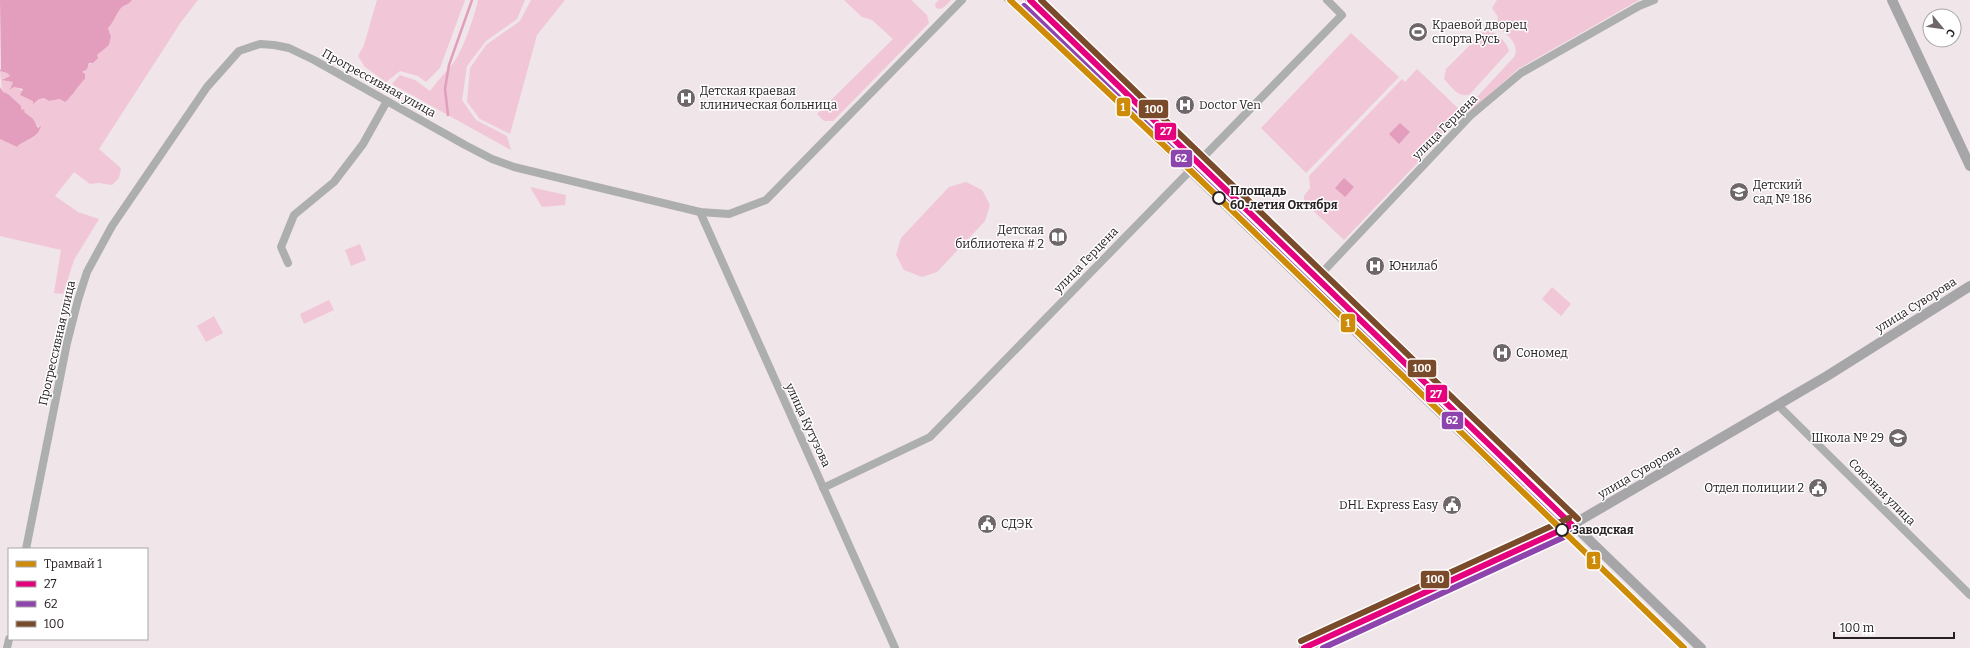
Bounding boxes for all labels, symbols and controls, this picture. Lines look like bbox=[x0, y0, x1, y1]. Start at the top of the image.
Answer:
north arrow bbox=[1922, 8, 1962, 48]
place label: Краевой дворец спорта Русь bbox=[1432, 18, 1527, 46]
sports icon: Краевой дворец спорта Русь bbox=[1407, 21, 1429, 43]
text: С bbox=[1943, 26, 1958, 39]
street label: Прогрессивная улица bbox=[320, 46, 439, 120]
place label: Детская краевая клиническая больница bbox=[700, 84, 838, 112]
hospital icon: Детская краевая клиническая больница bbox=[675, 87, 697, 109]
street label: улица Герцена bbox=[1409, 91, 1481, 163]
hospital icon: Doctor Ven bbox=[1174, 94, 1196, 116]
line badge: 1 bbox=[1116, 97, 1131, 117]
place label: Doctor Ven bbox=[1199, 98, 1261, 112]
line badge: 100 bbox=[1138, 99, 1169, 119]
text: 1 bbox=[1121, 101, 1126, 114]
text: 100 bbox=[1145, 103, 1163, 116]
line badge: 27 bbox=[1154, 122, 1177, 141]
text: 27 bbox=[1160, 125, 1172, 138]
line badge: 62 bbox=[1170, 149, 1193, 168]
text: 62 bbox=[1175, 152, 1187, 165]
place label: Детский сад № 186 bbox=[1753, 178, 1812, 206]
school or university icon: Детский сад № 186 bbox=[1728, 181, 1750, 203]
place label: Площадь 60-летия Октября bbox=[1230, 184, 1338, 212]
marker: Площадь 60-летия Октября bbox=[1212, 191, 1226, 205]
place label: Детская библиотека # 2 bbox=[955, 223, 1044, 251]
street label: улица Герцена bbox=[1050, 224, 1121, 297]
library icon: Детская библиотека # 2 bbox=[1047, 226, 1069, 248]
hospital icon: Юнилаб bbox=[1364, 255, 1386, 277]
place label: Юнилаб bbox=[1389, 259, 1438, 273]
street label: улица Суворова bbox=[1872, 274, 1959, 336]
street label: Прогрессивная улица bbox=[36, 279, 78, 407]
line badge: 1 bbox=[1340, 313, 1356, 333]
text: 1 bbox=[1346, 317, 1351, 330]
hospital icon: Сономед bbox=[1491, 342, 1513, 364]
place label: Сономед bbox=[1516, 346, 1568, 360]
line badge: 100 bbox=[1407, 359, 1437, 378]
text: 100 bbox=[1413, 362, 1431, 375]
street label: улица Кутузова bbox=[782, 380, 834, 470]
line badge: 27 bbox=[1425, 384, 1448, 403]
text: 27 bbox=[1430, 388, 1442, 401]
line badge: 62 bbox=[1441, 411, 1464, 430]
text: 62 bbox=[1446, 414, 1458, 427]
school or university icon: Школа № 29 bbox=[1887, 427, 1909, 449]
place label: Школа № 29 bbox=[1811, 431, 1884, 445]
street label: улица Суворова bbox=[1595, 443, 1683, 502]
street label: Союзная улица bbox=[1846, 456, 1919, 529]
public building icon: Отдел полиции 2 bbox=[1807, 477, 1829, 499]
place label: Отдел полиции 2 bbox=[1704, 481, 1804, 495]
public building icon: DHL Express Easy bbox=[1441, 494, 1463, 516]
place label: DHL Express Easy bbox=[1339, 498, 1439, 512]
public building icon: СДЭК bbox=[976, 513, 998, 535]
place label: СДЭК bbox=[1001, 517, 1033, 531]
marker: Заводская bbox=[1555, 523, 1569, 537]
place label: Заводская bbox=[1572, 523, 1634, 537]
legend bbox=[8, 548, 148, 640]
line badge: 1 bbox=[1586, 551, 1601, 570]
text: 1 bbox=[1592, 554, 1597, 567]
text: Трамвай 1 bbox=[44, 557, 102, 571]
line badge: 100 bbox=[1420, 570, 1450, 589]
text: 100 bbox=[1426, 573, 1444, 586]
text: 27 bbox=[44, 577, 56, 591]
text: 62 bbox=[44, 597, 57, 611]
scale bar bbox=[1834, 614, 1954, 640]
text: 100 bbox=[44, 617, 64, 631]
text: 100 m bbox=[1840, 621, 1875, 635]

